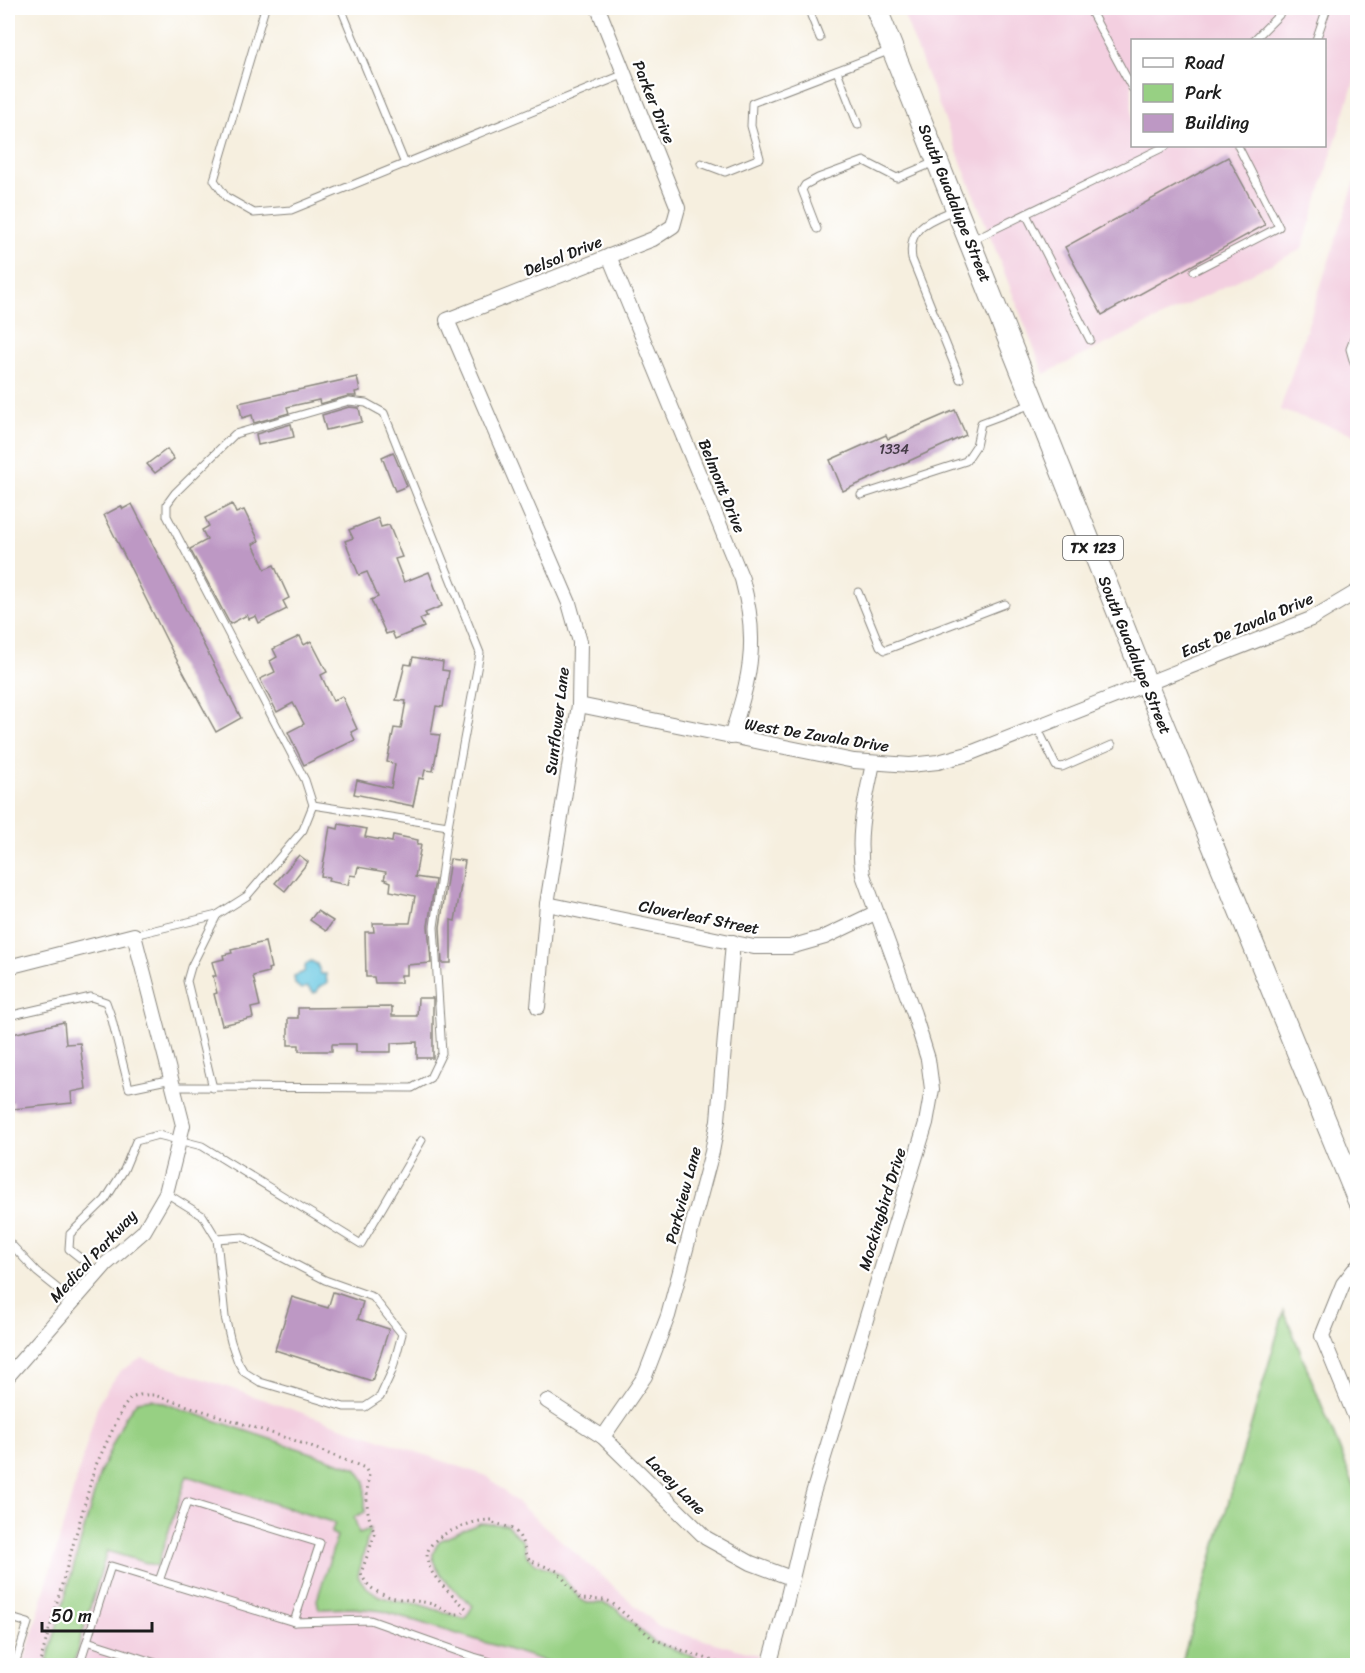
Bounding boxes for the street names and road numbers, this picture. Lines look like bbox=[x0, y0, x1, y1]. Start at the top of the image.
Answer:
street label: Parker Drive bbox=[624, 56, 684, 148]
street label: South Guadalupe Street bbox=[910, 119, 1000, 287]
street label: Delsol Drive bbox=[519, 227, 607, 285]
street label: Belmont Drive bbox=[690, 435, 754, 537]
road number: TX 123 bbox=[1063, 536, 1123, 560]
street label: South Guadalupe Street bbox=[1090, 571, 1180, 739]
street label: East De Zavala Drive bbox=[1176, 584, 1318, 666]
street label: Sunflower Lane bbox=[536, 665, 578, 777]
street label: West De Zavala Drive bbox=[743, 709, 891, 761]
street label: Cloverleaf Street bbox=[636, 891, 762, 943]
street label: Parkview Lane bbox=[656, 1143, 710, 1247]
street label: Mockingbird Drive bbox=[850, 1144, 914, 1274]
street label: Medical Parkway bbox=[42, 1202, 145, 1309]
street label: Lacey Lane bbox=[639, 1448, 713, 1522]

